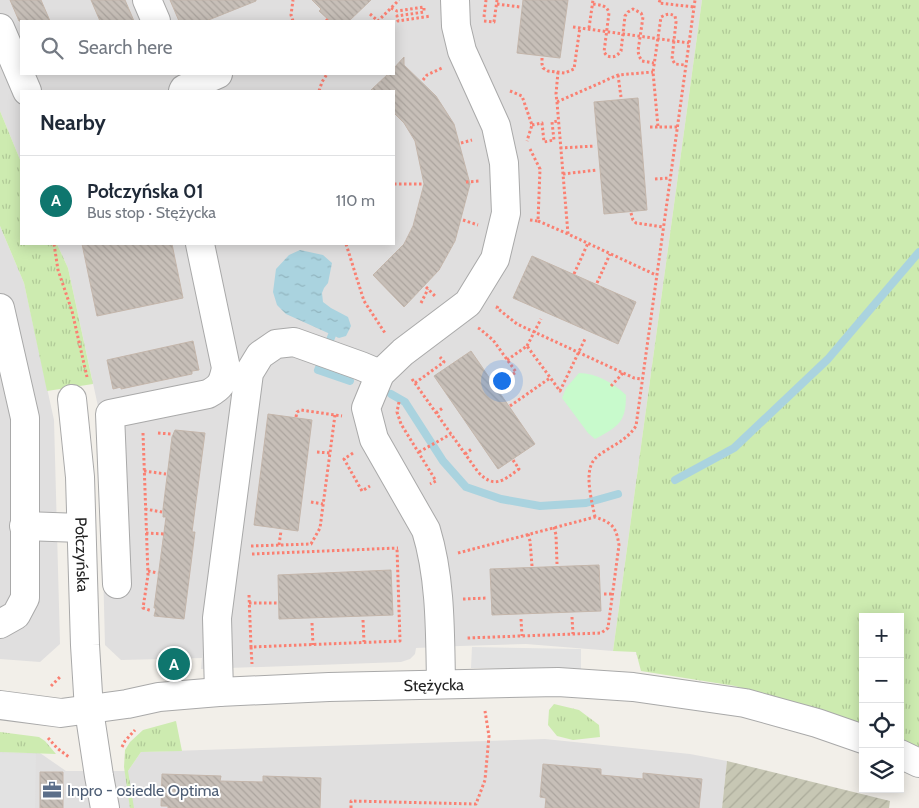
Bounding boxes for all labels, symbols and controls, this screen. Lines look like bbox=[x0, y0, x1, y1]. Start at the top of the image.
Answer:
search box bbox=[20, 20, 395, 75]
icon: search bbox=[38, 34, 66, 62]
text: Search here bbox=[78, 36, 172, 59]
text: Nearby bbox=[40, 110, 106, 135]
text: Połczyńska 01 bbox=[87, 180, 203, 203]
text: A bbox=[51, 191, 61, 210]
text: 110 m bbox=[336, 191, 375, 210]
text: Bus stop · Stężycka bbox=[87, 203, 216, 222]
your location bbox=[489, 368, 515, 394]
street label: Połczyńska bbox=[72, 517, 93, 593]
map controls bbox=[859, 613, 904, 793]
button: + bbox=[859, 613, 904, 658]
pin: A bbox=[158, 645, 190, 683]
button: − bbox=[859, 658, 904, 703]
street label: Stężycka bbox=[403, 675, 464, 695]
button: locate bbox=[859, 703, 904, 748]
button: layers bbox=[859, 748, 904, 793]
office icon: Inpro - osiedle Optima bbox=[41, 779, 63, 801]
place label: Inpro - osiedle Optima bbox=[67, 781, 220, 800]

